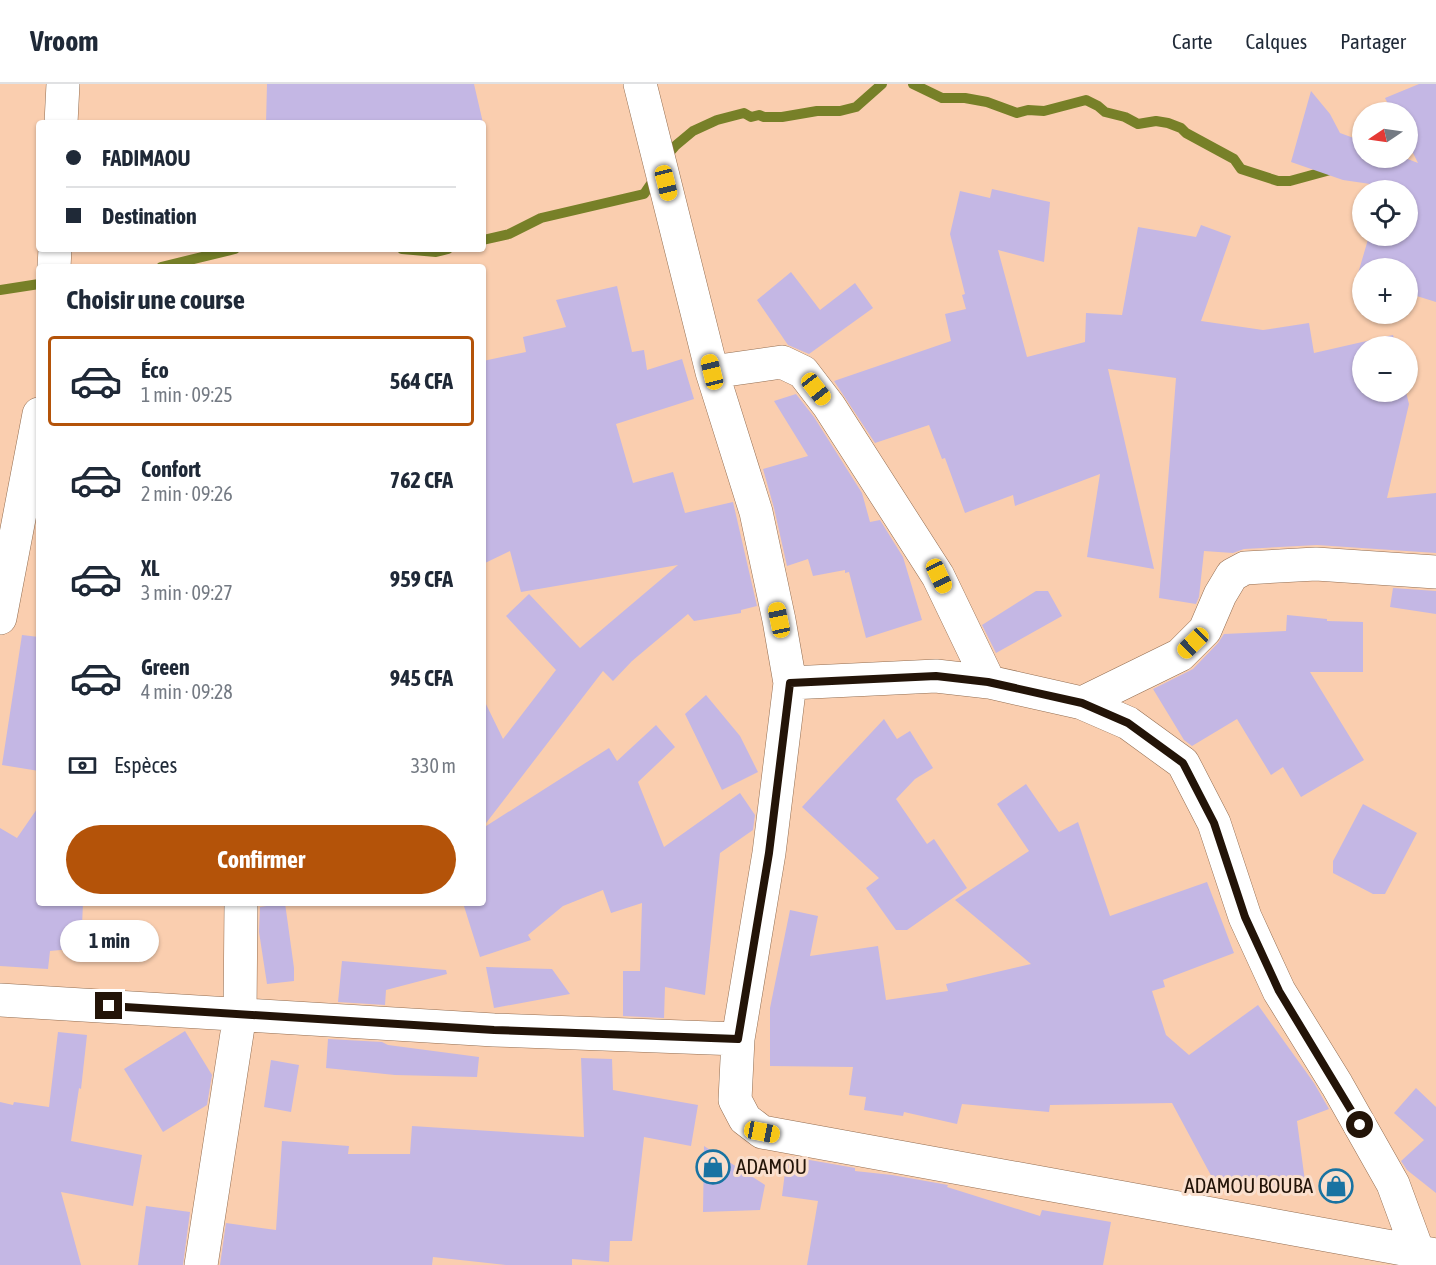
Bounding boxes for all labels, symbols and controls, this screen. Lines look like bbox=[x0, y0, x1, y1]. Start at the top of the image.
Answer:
text: Vroom bbox=[30, 25, 98, 57]
text: Carte bbox=[1172, 29, 1213, 53]
text: Calques bbox=[1246, 29, 1307, 53]
text: Partager bbox=[1340, 29, 1406, 53]
north arrow bbox=[1352, 102, 1418, 168]
map controls bbox=[1352, 102, 1418, 402]
text: FADIMAOU bbox=[102, 145, 190, 171]
car bbox=[653, 163, 679, 203]
button: locate bbox=[1352, 180, 1418, 246]
text: Destination bbox=[102, 203, 197, 229]
button: + bbox=[1352, 258, 1418, 324]
text: Choisir une course bbox=[66, 284, 245, 315]
button: − bbox=[1352, 336, 1418, 402]
car bbox=[699, 352, 725, 392]
icon: car bbox=[69, 354, 123, 408]
text: Éco bbox=[141, 357, 169, 383]
text: 564 CFA bbox=[390, 368, 453, 394]
car bbox=[798, 369, 834, 409]
text: 1 min · 09:25 bbox=[141, 383, 233, 406]
icon: car bbox=[69, 453, 123, 507]
text: Confort bbox=[141, 456, 201, 482]
text: 762 CFA bbox=[390, 467, 453, 493]
text: 2 min · 09:26 bbox=[141, 482, 233, 505]
icon: car bbox=[69, 552, 123, 606]
text: XL bbox=[141, 555, 159, 581]
car bbox=[923, 556, 955, 596]
text: 959 CFA bbox=[390, 566, 453, 592]
text: 3 min · 09:27 bbox=[141, 581, 233, 604]
car bbox=[766, 601, 792, 639]
car bbox=[1174, 624, 1212, 662]
icon: car bbox=[69, 651, 123, 705]
text: Green bbox=[141, 654, 190, 680]
text: 945 CFA bbox=[390, 665, 453, 691]
text: 4 min · 09:28 bbox=[141, 680, 233, 703]
icon: cash bbox=[66, 749, 99, 782]
text: Espèces bbox=[114, 752, 177, 778]
text: 330 m bbox=[411, 754, 456, 777]
button: Confirmer bbox=[66, 825, 456, 894]
callout: 1 min bbox=[60, 919, 158, 961]
text: 1 min bbox=[89, 929, 130, 952]
route end bbox=[95, 992, 122, 1019]
route start bbox=[1346, 1111, 1373, 1138]
car bbox=[743, 1120, 781, 1144]
shop icon: ADAMOU bbox=[695, 1149, 731, 1185]
place label: ADAMOU bbox=[736, 1154, 807, 1178]
shop icon: ADAMOU BOUBA bbox=[1318, 1168, 1354, 1204]
place label: ADAMOU BOUBA bbox=[1184, 1173, 1314, 1197]

